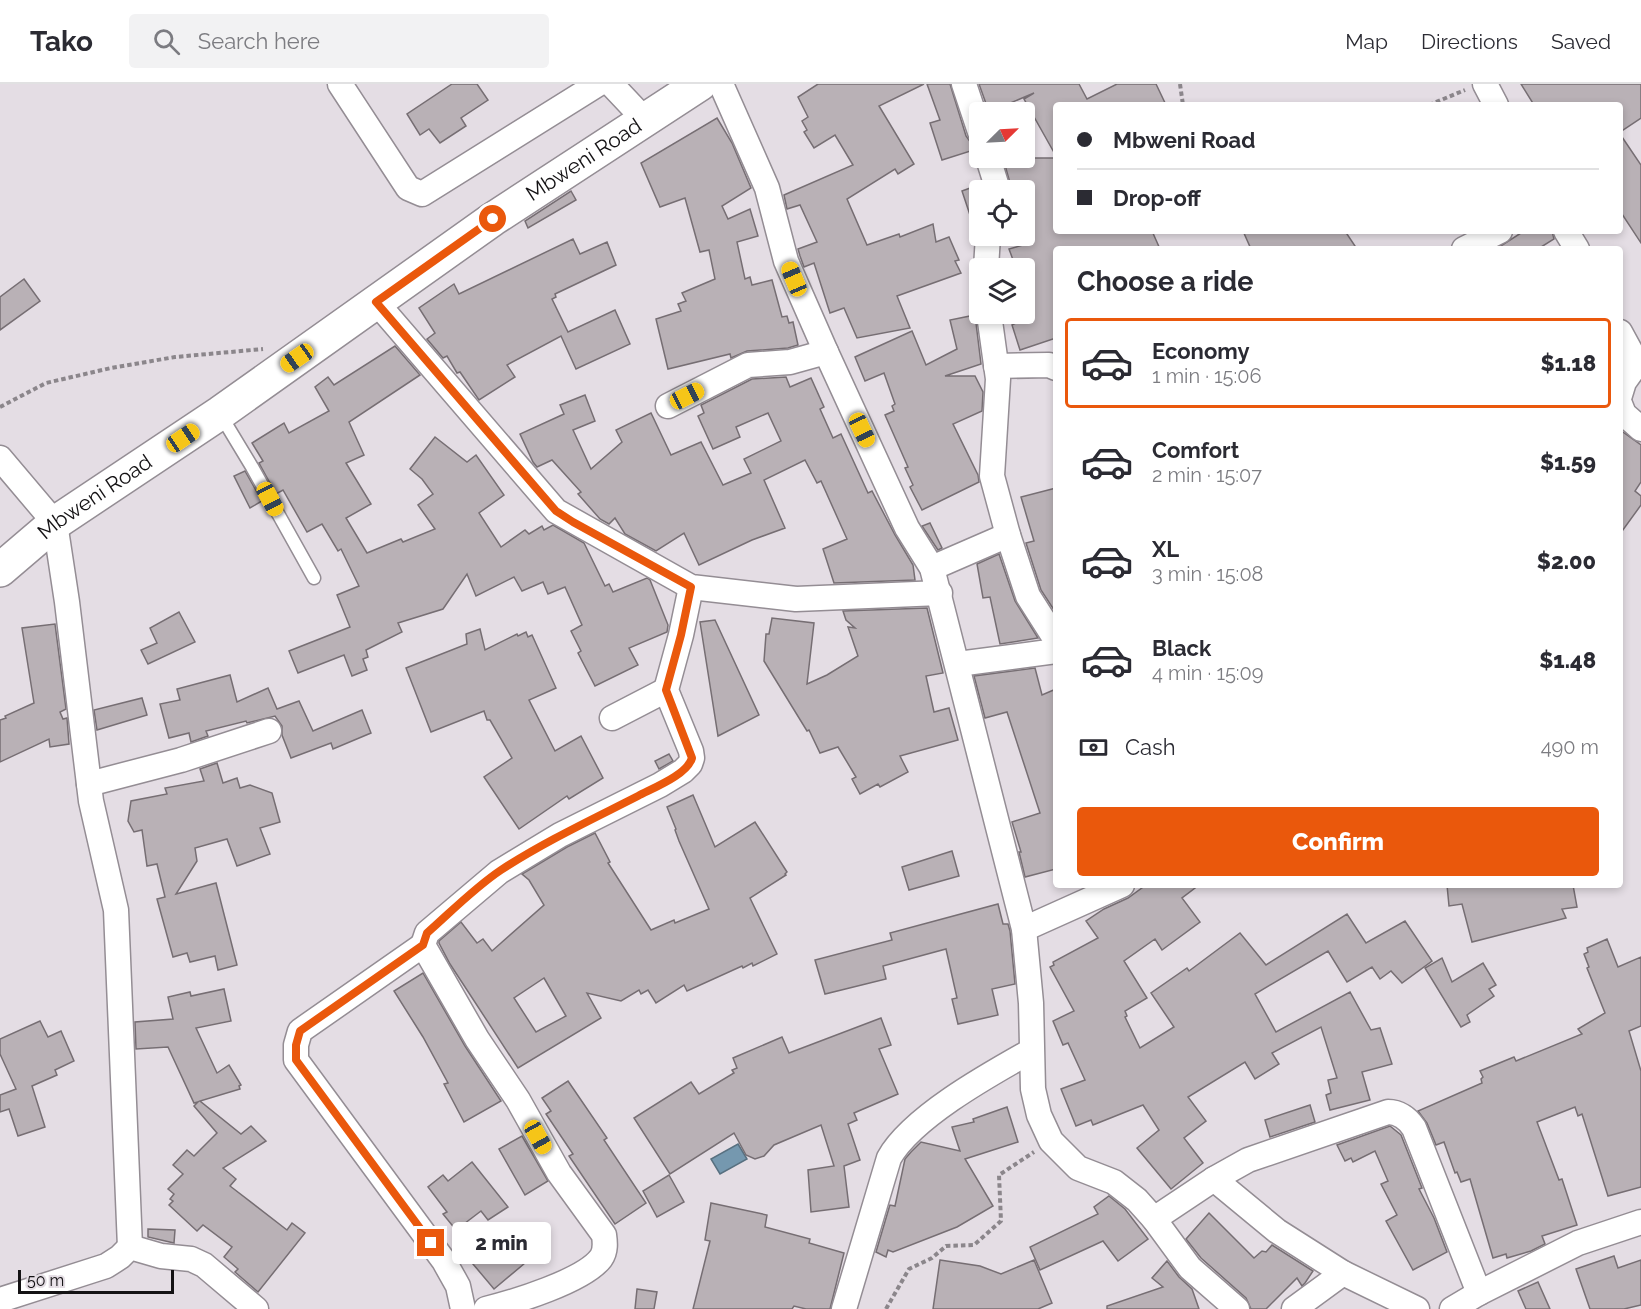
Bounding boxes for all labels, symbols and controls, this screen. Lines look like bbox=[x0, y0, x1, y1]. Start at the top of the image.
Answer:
search box bbox=[129, 14, 549, 68]
text: Tako bbox=[30, 25, 93, 58]
icon: search bbox=[150, 25, 183, 58]
text: Search here bbox=[198, 28, 320, 54]
text: Map bbox=[1345, 29, 1388, 54]
text: Directions bbox=[1421, 29, 1518, 54]
text: Saved bbox=[1551, 29, 1611, 54]
north arrow bbox=[969, 102, 1035, 168]
map controls bbox=[969, 102, 1035, 324]
street label: Mbweni Road bbox=[521, 113, 646, 206]
text: Mbweni Road bbox=[1113, 127, 1255, 153]
button: locate bbox=[969, 180, 1035, 246]
text: Drop-off bbox=[1113, 185, 1201, 211]
route start bbox=[479, 205, 506, 232]
button: layers bbox=[969, 258, 1035, 324]
car bbox=[779, 259, 809, 299]
text: Choose a ride bbox=[1077, 266, 1253, 297]
icon: car bbox=[1080, 336, 1134, 390]
text: Economy bbox=[1152, 338, 1250, 364]
car bbox=[277, 340, 317, 376]
text: $1.18 bbox=[1540, 350, 1596, 376]
text: 1 min · 15:06 bbox=[1152, 364, 1262, 388]
car bbox=[667, 380, 707, 412]
car bbox=[846, 410, 878, 450]
car bbox=[163, 420, 203, 456]
icon: car bbox=[1080, 435, 1134, 489]
text: Comfort bbox=[1152, 437, 1239, 463]
street label: Mbweni Road bbox=[32, 449, 156, 544]
text: $1.59 bbox=[1540, 449, 1596, 475]
text: 2 min · 15:07 bbox=[1152, 463, 1262, 487]
car bbox=[254, 479, 286, 519]
icon: car bbox=[1080, 534, 1134, 588]
text: XL bbox=[1152, 536, 1179, 562]
text: $2.00 bbox=[1537, 548, 1596, 574]
text: 3 min · 15:08 bbox=[1152, 562, 1263, 586]
icon: car bbox=[1080, 633, 1134, 687]
text: Black bbox=[1152, 635, 1211, 661]
text: $1.48 bbox=[1539, 647, 1596, 673]
text: 4 min · 15:09 bbox=[1152, 661, 1264, 685]
icon: cash bbox=[1077, 731, 1110, 764]
text: Cash bbox=[1125, 734, 1176, 760]
text: 490 m bbox=[1541, 735, 1599, 759]
button: Confirm bbox=[1077, 807, 1599, 876]
car bbox=[521, 1117, 555, 1157]
callout: 2 min bbox=[452, 1222, 551, 1264]
route end bbox=[417, 1229, 444, 1256]
text: 2 min bbox=[475, 1231, 528, 1255]
scale bar bbox=[18, 1267, 174, 1294]
text: 50 m bbox=[27, 1271, 64, 1290]

